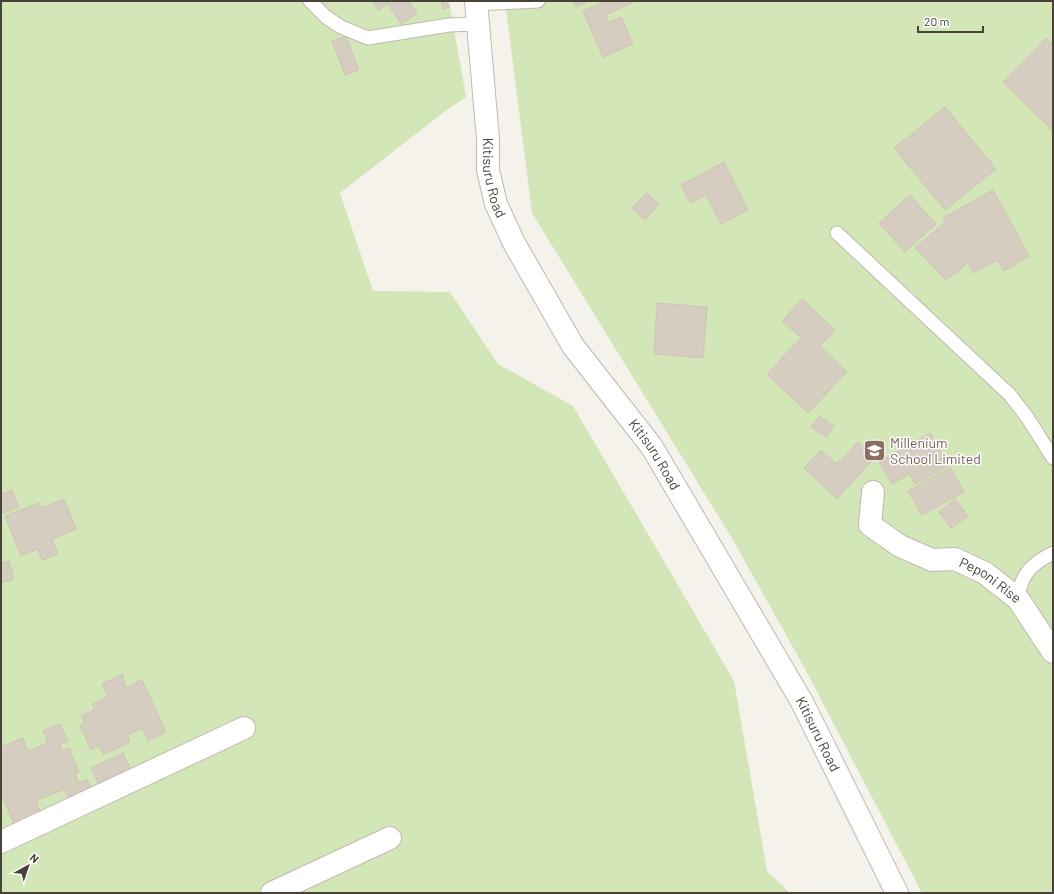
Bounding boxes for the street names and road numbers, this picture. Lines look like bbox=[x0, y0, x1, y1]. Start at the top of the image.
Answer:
street label: Kitisuru Road bbox=[480, 138, 510, 220]
street label: Kitisuru Road bbox=[625, 415, 684, 493]
street label: Peponi Rise bbox=[957, 553, 1025, 606]
street label: Kitisuru Road bbox=[793, 693, 844, 774]

